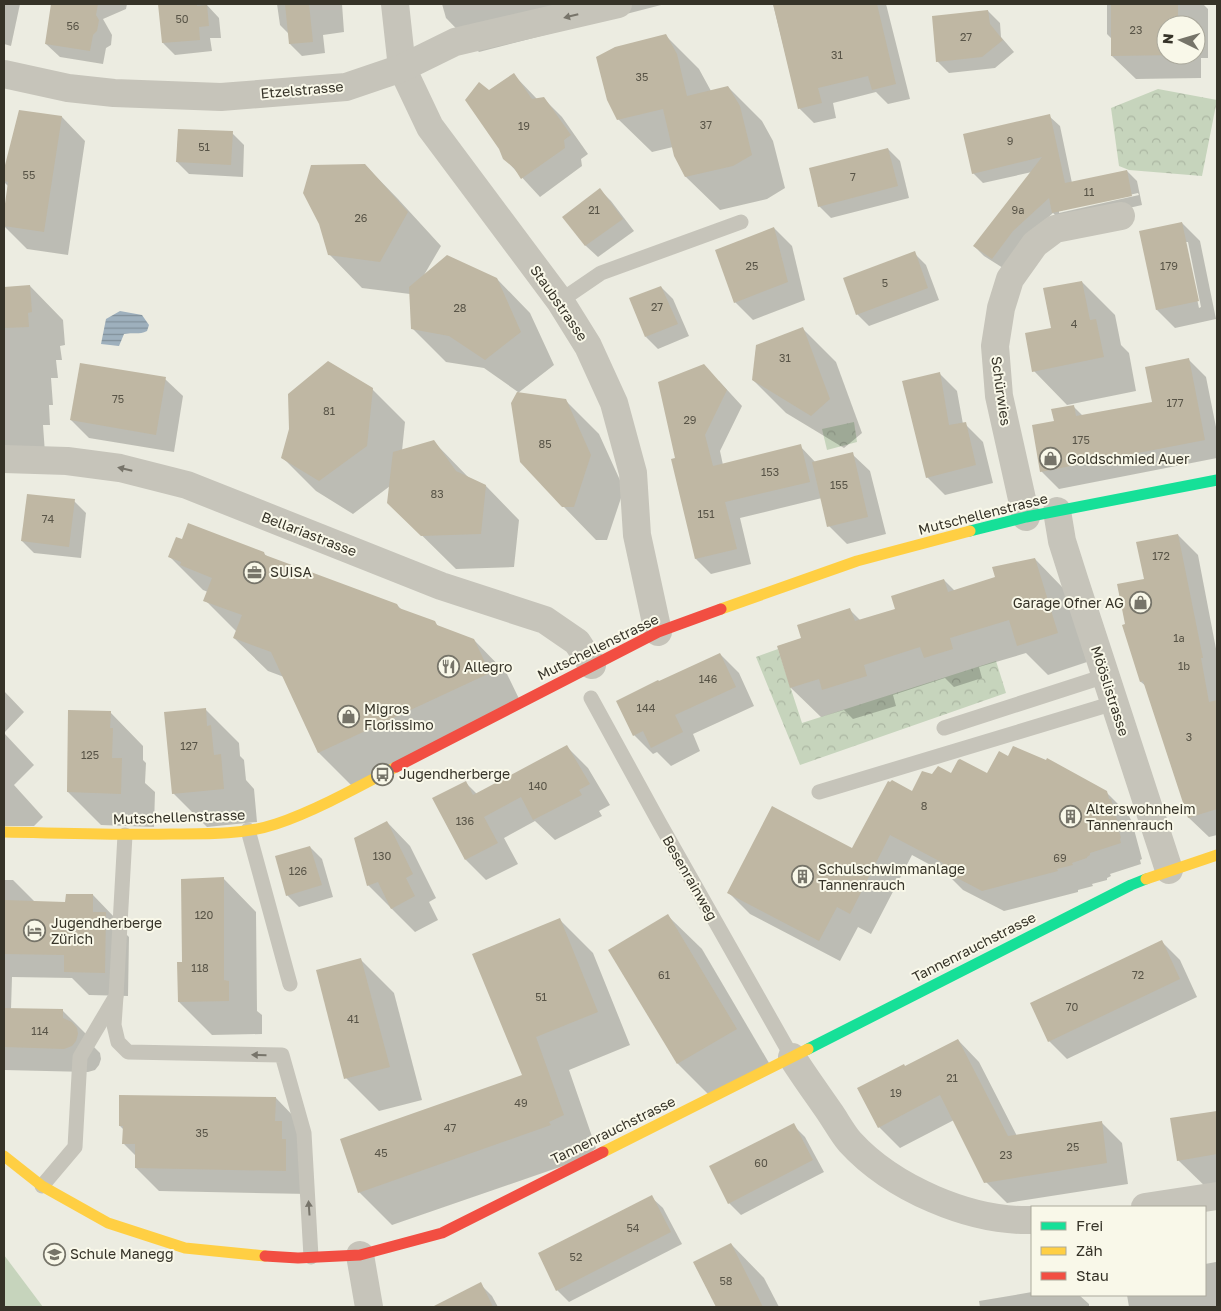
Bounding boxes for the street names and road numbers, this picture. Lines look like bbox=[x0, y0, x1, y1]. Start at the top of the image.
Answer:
street label: Etzelstrasse bbox=[260, 77, 344, 102]
street label: Staubstrasse bbox=[527, 262, 592, 344]
street label: Schürwies bbox=[988, 355, 1015, 427]
street label: Mutschellenstrasse bbox=[916, 489, 1049, 538]
street label: Bellariastrasse bbox=[259, 508, 359, 560]
street label: Mutschellenstrasse bbox=[534, 610, 661, 683]
street label: Mööslistrasse bbox=[1088, 644, 1133, 738]
street label: Mutschellenstrasse bbox=[112, 806, 246, 827]
street label: Besenrainweg bbox=[659, 832, 722, 923]
street label: Tannenrauchstrasse bbox=[909, 908, 1038, 985]
street label: Tannenrauchstrasse bbox=[548, 1092, 678, 1167]

